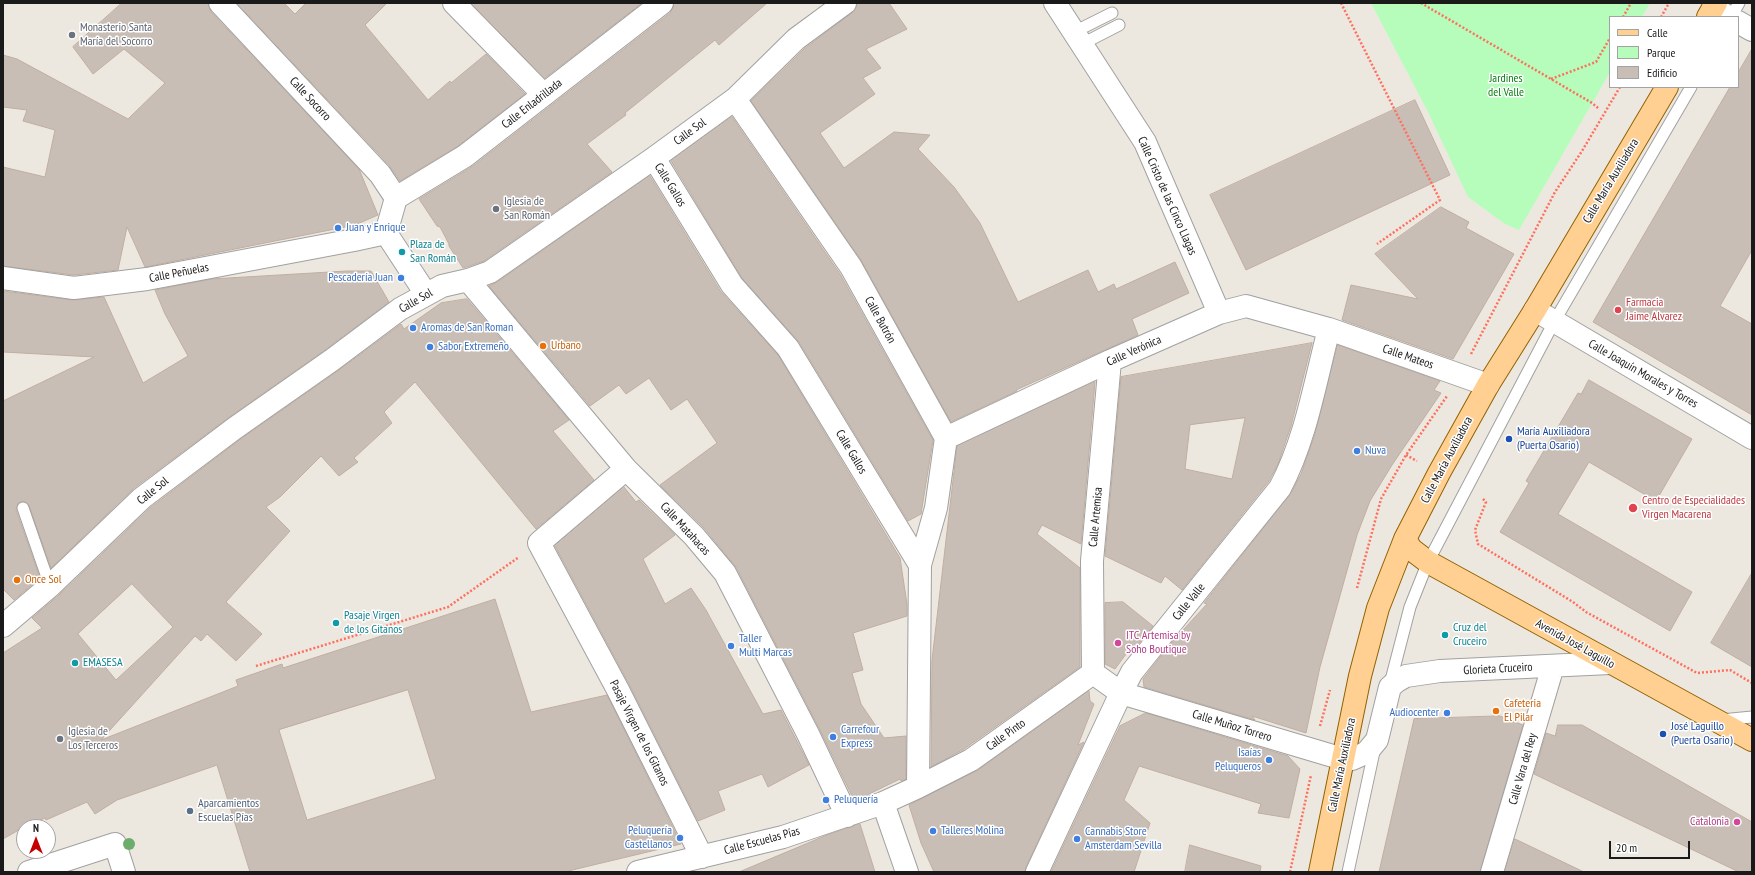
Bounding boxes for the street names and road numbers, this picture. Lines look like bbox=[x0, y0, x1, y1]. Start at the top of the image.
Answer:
street label: Calle Socorro bbox=[286, 74, 334, 124]
street label: Calle Enladrillada bbox=[499, 76, 565, 132]
street label: Calle Sol bbox=[671, 115, 709, 149]
street label: Calle Cristo de las Cinco Llagas bbox=[1134, 135, 1200, 257]
street label: Calle María Auxiliadora bbox=[1580, 136, 1642, 226]
street label: Calle Gallos bbox=[651, 161, 689, 209]
street label: Calle Peñuelas bbox=[148, 260, 210, 286]
street label: Calle Sol bbox=[397, 286, 435, 316]
street label: Calle Butrón bbox=[861, 294, 899, 346]
street label: Calle Verónica bbox=[1104, 333, 1164, 369]
street label: Calle Joaquín Morales y Torres bbox=[1586, 337, 1700, 411]
street label: Calle Mateos bbox=[1381, 342, 1435, 372]
street label: Calle María Auxiliadora bbox=[1418, 414, 1476, 506]
street label: Calle Gallos bbox=[832, 427, 870, 477]
street label: Calle Sol bbox=[134, 474, 172, 508]
street label: Calle Artemisa bbox=[1086, 487, 1106, 547]
street label: Calle Matahacas bbox=[657, 500, 713, 558]
street label: Calle Valle bbox=[1170, 581, 1208, 623]
street label: Avenida José Laguillo bbox=[1533, 616, 1617, 672]
street label: Glorieta Cruceiro bbox=[1463, 660, 1533, 678]
street label: Pasaje Virgen de los Gitanos bbox=[606, 678, 672, 788]
street label: Calle Muñoz Torrero bbox=[1190, 707, 1274, 745]
street label: Calle Pinto bbox=[984, 716, 1028, 754]
street label: Calle María Auxiliadora bbox=[1325, 717, 1359, 813]
street label: Calle Vara del Rey bbox=[1506, 732, 1540, 806]
street label: Calle Escuelas Pías bbox=[722, 824, 802, 858]

